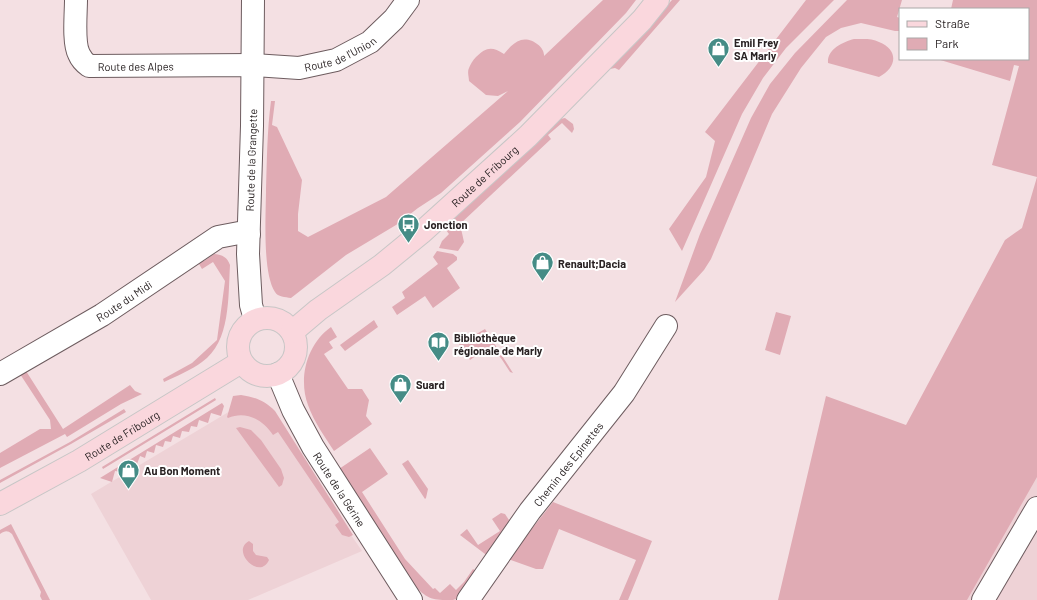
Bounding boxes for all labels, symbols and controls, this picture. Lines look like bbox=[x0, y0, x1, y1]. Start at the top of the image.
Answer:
legend bbox=[899, 8, 1029, 60]
text: Straße bbox=[935, 16, 970, 30]
street label: Route de l'Union bbox=[303, 33, 379, 73]
shop icon: Emil Frey SA Marly bbox=[705, 35, 731, 68]
place label: Emil Frey SA Marly bbox=[734, 36, 779, 62]
text: Park bbox=[935, 36, 959, 50]
street label: Route des Alpes bbox=[98, 59, 174, 72]
street label: Route de la Grangette bbox=[243, 108, 259, 211]
street label: Route de Fribourg bbox=[448, 142, 520, 209]
bus stop icon: Jonction bbox=[395, 211, 421, 244]
place label: Jonction bbox=[424, 218, 468, 231]
shop icon: Renault;Dacia bbox=[529, 250, 555, 283]
place label: Renault;Dacia bbox=[558, 257, 626, 270]
street label: Route du Midi bbox=[94, 277, 154, 324]
library icon: Bibliothèque régionale de Marly bbox=[425, 330, 451, 363]
place label: Bibliothèque régionale de Marly bbox=[454, 331, 543, 357]
shop icon: Suard bbox=[388, 371, 414, 404]
place label: Suard bbox=[416, 378, 445, 391]
street label: Route de Fribourg bbox=[82, 407, 162, 463]
street label: Chemin des Epinettes bbox=[530, 419, 605, 508]
street label: Route de la Gérine bbox=[311, 449, 369, 529]
shop icon: Au Bon Moment bbox=[116, 457, 142, 490]
place label: Au Bon Moment bbox=[144, 464, 220, 477]

